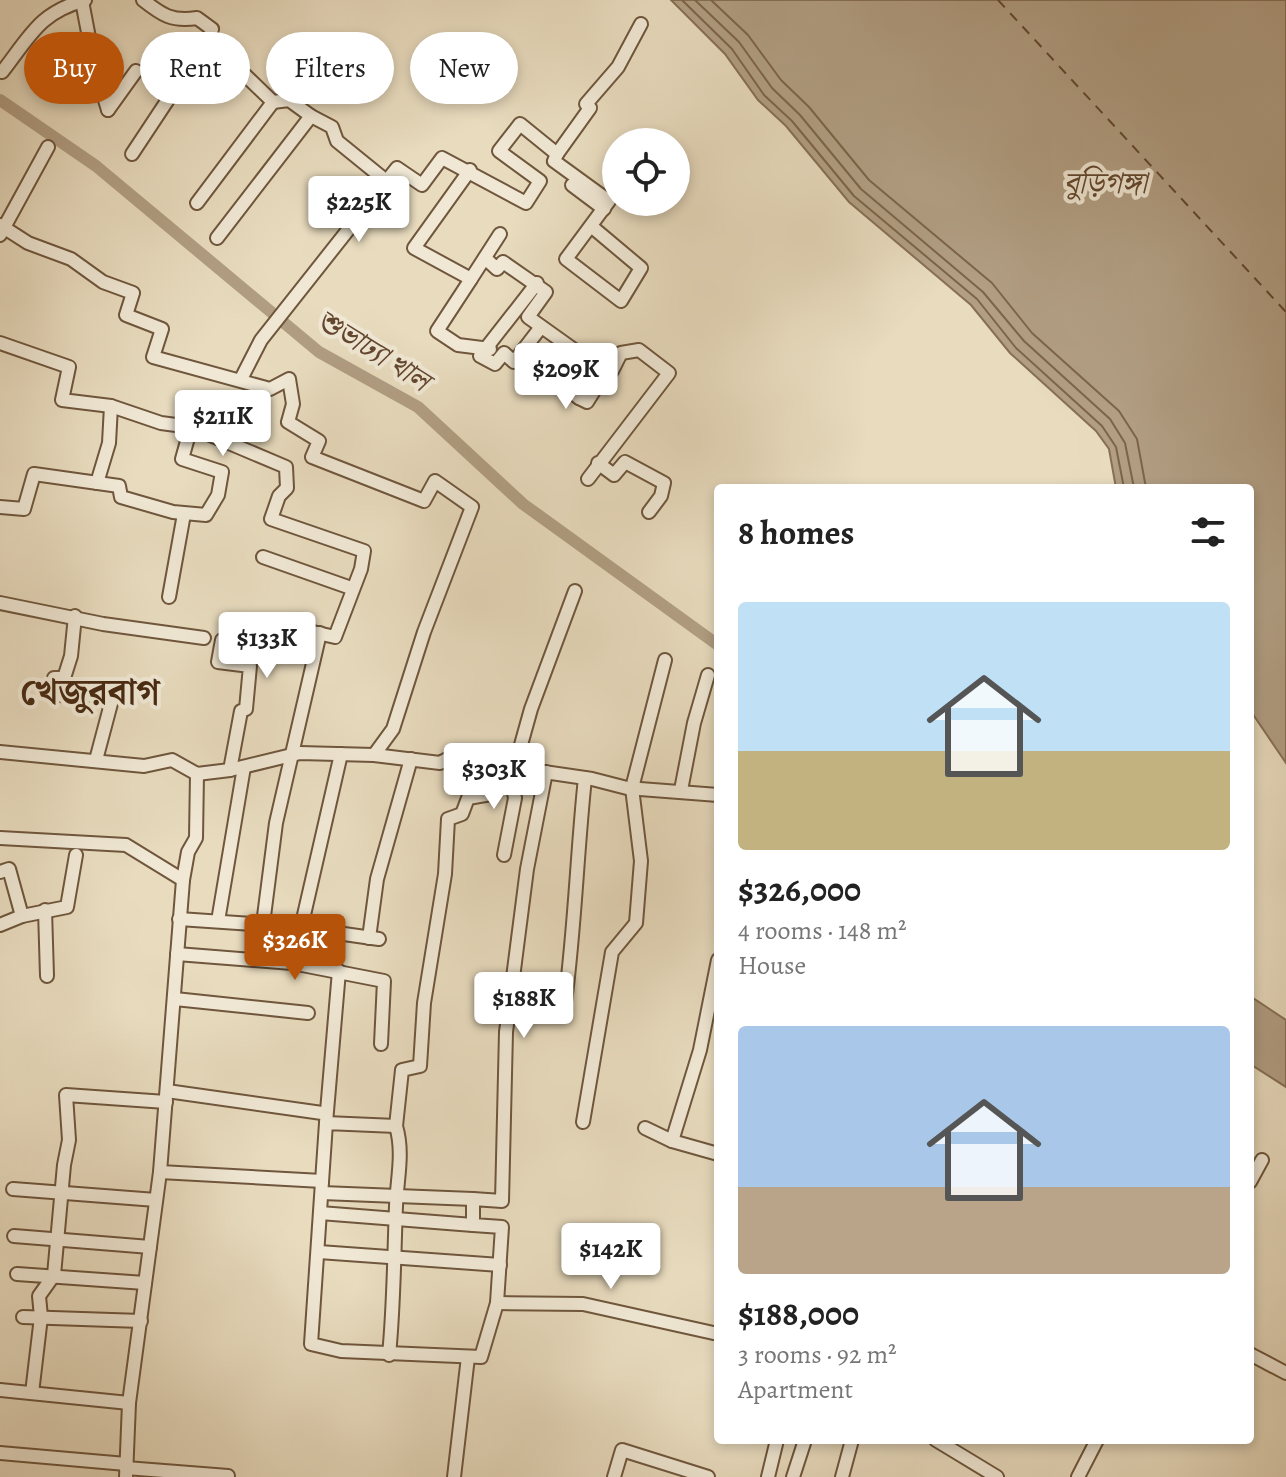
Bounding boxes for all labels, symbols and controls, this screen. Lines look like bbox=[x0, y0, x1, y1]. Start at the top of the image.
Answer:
chip: Buy bbox=[24, 32, 124, 104]
chip: Rent bbox=[140, 32, 250, 104]
chip: Filters bbox=[266, 32, 394, 104]
chip: New bbox=[410, 32, 518, 104]
map controls bbox=[602, 128, 690, 216]
button: locate bbox=[602, 128, 690, 216]
water label: বুড়িগঙ্গা bbox=[1063, 163, 1151, 203]
pin: $225K bbox=[303, 176, 415, 244]
text: $225K bbox=[326, 184, 392, 219]
water label: শুভাঢ্যা খাল bbox=[309, 300, 442, 403]
pin: $209K bbox=[510, 343, 622, 411]
text: $209K bbox=[533, 351, 599, 386]
pin: $211K bbox=[167, 390, 279, 458]
text: $211K bbox=[193, 398, 253, 433]
text: 8 homes bbox=[738, 509, 854, 556]
icon: filters bbox=[1186, 510, 1230, 554]
pin: $133K bbox=[211, 612, 323, 680]
text: $133K bbox=[237, 620, 297, 655]
icon: home bbox=[912, 654, 1056, 798]
district label: খেজুরবাগ bbox=[20, 667, 161, 716]
pin: $303K bbox=[438, 743, 550, 811]
text: $303K bbox=[462, 751, 526, 786]
text: $326,000 bbox=[738, 866, 861, 913]
text: 4 rooms · 148 m² bbox=[738, 913, 907, 948]
pin: $326K bbox=[239, 914, 351, 982]
text: $326K bbox=[262, 922, 328, 957]
text: House bbox=[738, 948, 806, 983]
pin: $188K bbox=[468, 972, 580, 1040]
text: $188K bbox=[492, 980, 556, 1015]
icon: home bbox=[912, 1078, 1056, 1222]
pin: $142K bbox=[555, 1223, 667, 1291]
text: $142K bbox=[579, 1231, 643, 1266]
text: $188,000 bbox=[738, 1290, 859, 1337]
text: 3 rooms · 92 m² bbox=[738, 1337, 897, 1372]
text: Apartment bbox=[738, 1372, 853, 1407]

